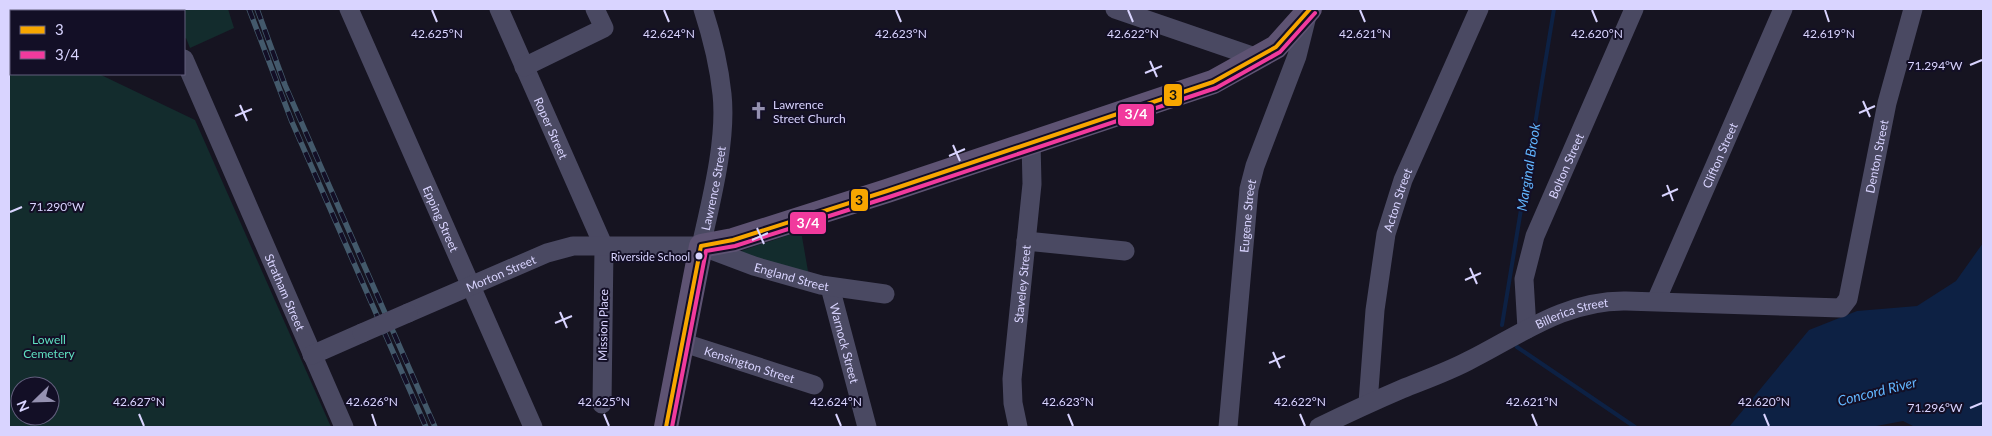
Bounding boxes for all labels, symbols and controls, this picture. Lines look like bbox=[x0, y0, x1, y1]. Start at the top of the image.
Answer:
legend bbox=[10, 10, 185, 75]
text: 3 bbox=[55, 20, 64, 38]
text: 42.625°N bbox=[411, 26, 463, 41]
text: 42.624°N bbox=[643, 26, 695, 41]
text: 42.623°N bbox=[875, 26, 927, 41]
text: 42.622°N bbox=[1107, 26, 1159, 41]
text: 42.621°N bbox=[1339, 26, 1391, 41]
text: 42.620°N bbox=[1571, 26, 1623, 41]
text: 42.619°N bbox=[1803, 26, 1855, 41]
text: 3/4 bbox=[55, 45, 79, 63]
text: 71.294°W bbox=[1907, 58, 1963, 73]
line badge: 3 bbox=[1163, 83, 1183, 107]
text: 3 bbox=[1169, 86, 1177, 103]
street label: Roper Street bbox=[531, 95, 572, 162]
place label: Lawrence Street Church bbox=[773, 97, 846, 126]
church icon: Lawrence Street Church bbox=[749, 101, 769, 121]
line badge: 3/4 bbox=[1117, 103, 1155, 127]
text: 3/4 bbox=[1125, 105, 1147, 122]
street label: Denton Street bbox=[1862, 118, 1891, 194]
street label: Clifton Street bbox=[1699, 119, 1741, 190]
water label: Marginal Brook bbox=[1513, 122, 1543, 212]
street label: Bolton Street bbox=[1545, 130, 1587, 201]
street label: Lawrence Street bbox=[697, 145, 728, 232]
street label: Acton Street bbox=[1380, 165, 1415, 234]
street label: Eugene Street bbox=[1236, 177, 1259, 253]
street label: Epping Street bbox=[420, 183, 463, 255]
line badge: 3 bbox=[850, 188, 869, 212]
text: 3 bbox=[855, 191, 863, 208]
text: 71.290°W bbox=[29, 199, 85, 214]
line badge: 3/4 bbox=[789, 211, 827, 235]
text: 3/4 bbox=[797, 214, 819, 231]
street label: Staveley Street bbox=[1010, 244, 1033, 324]
place label: Riverside School bbox=[611, 250, 690, 263]
street label: Stratham Street bbox=[262, 251, 309, 333]
street label: Morton Street bbox=[463, 251, 539, 295]
marker: Riverside School bbox=[694, 251, 704, 261]
street label: England Street bbox=[753, 259, 830, 294]
street label: Mission Place bbox=[595, 289, 611, 361]
street label: Billerica Street bbox=[1532, 294, 1610, 331]
street label: Warnock Street bbox=[827, 301, 863, 385]
park label: Lowell Cemetery bbox=[23, 332, 76, 361]
street label: Kensington Street bbox=[703, 343, 797, 386]
water label: Concord River bbox=[1836, 373, 1919, 409]
north arrow bbox=[10, 376, 60, 426]
text: 42.627°N bbox=[113, 394, 165, 409]
text: 42.626°N bbox=[346, 394, 398, 409]
text: 42.625°N bbox=[578, 394, 630, 409]
text: 42.624°N bbox=[810, 394, 862, 409]
text: 42.623°N bbox=[1042, 394, 1094, 409]
text: 42.622°N bbox=[1274, 394, 1326, 409]
text: 42.621°N bbox=[1506, 394, 1558, 409]
text: 42.620°N bbox=[1738, 394, 1790, 409]
text: N bbox=[13, 398, 33, 415]
text: 71.296°W bbox=[1907, 400, 1963, 415]

